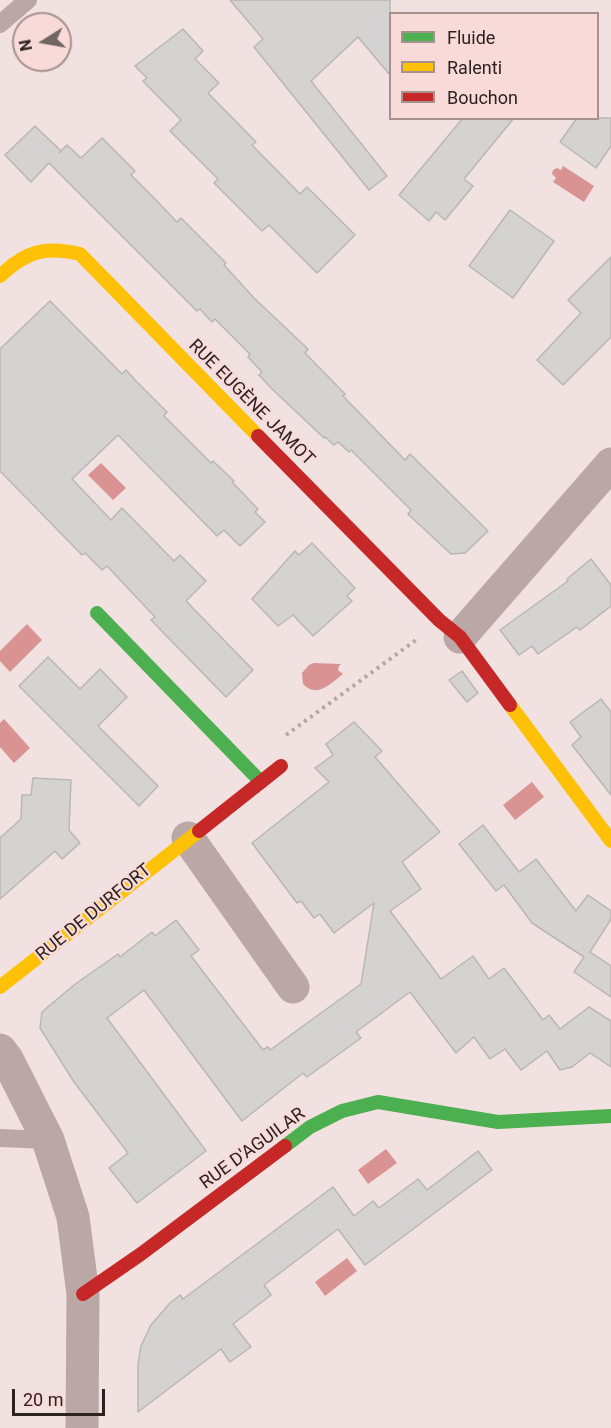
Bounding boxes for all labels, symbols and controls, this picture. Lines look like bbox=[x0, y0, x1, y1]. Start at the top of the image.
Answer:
north arrow bbox=[12, 12, 72, 72]
legend bbox=[389, 12, 599, 120]
text: Fluide bbox=[447, 27, 495, 48]
text: N bbox=[15, 38, 36, 53]
text: Ralenti bbox=[447, 57, 502, 78]
text: Bouchon bbox=[447, 87, 518, 108]
street label: RUE EUGÈNE JAMOT bbox=[183, 335, 319, 471]
street label: RUE DE DURFORT bbox=[32, 860, 156, 966]
street label: RUE D'AGUILAR bbox=[196, 1104, 310, 1194]
scale bar bbox=[15, 1377, 108, 1415]
text: 20 m bbox=[23, 1389, 63, 1410]

